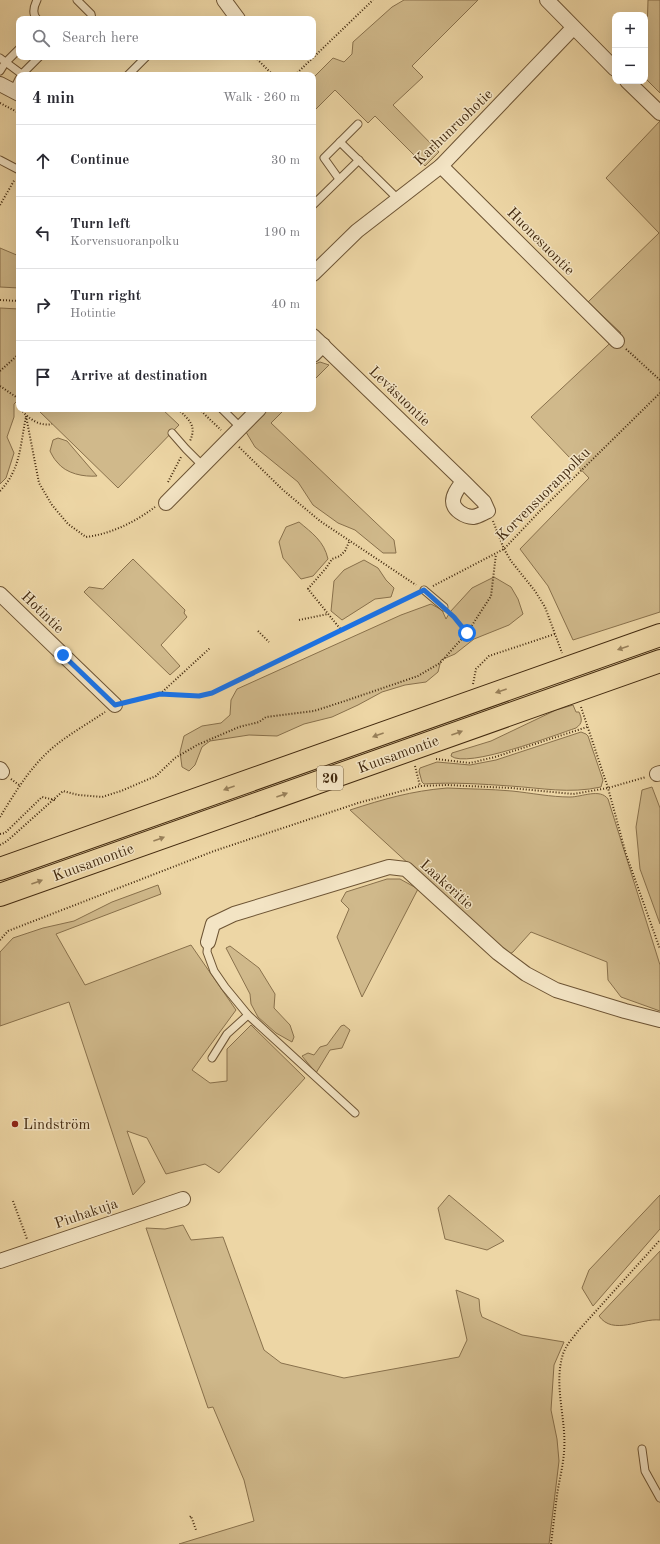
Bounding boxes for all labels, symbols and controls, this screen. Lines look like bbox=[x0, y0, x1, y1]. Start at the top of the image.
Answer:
map controls bbox=[612, 12, 648, 84]
button: + bbox=[612, 12, 648, 48]
search box bbox=[16, 16, 316, 60]
icon: search bbox=[30, 27, 52, 49]
text: Search here bbox=[62, 31, 139, 46]
button: − bbox=[612, 48, 648, 84]
street label: Karhunruohotie bbox=[412, 87, 496, 169]
text: 4 min bbox=[32, 90, 75, 107]
text: Walk · 260 m bbox=[223, 91, 300, 104]
icon: ahead bbox=[32, 150, 54, 172]
text: Continue bbox=[70, 153, 129, 168]
text: 30 m bbox=[271, 154, 300, 167]
street label: Huonesuontie bbox=[503, 205, 577, 279]
text: Turn left bbox=[70, 217, 130, 232]
icon: left bbox=[32, 222, 54, 244]
text: 190 m bbox=[263, 226, 300, 239]
text: Korvensuoranpolku bbox=[70, 235, 179, 248]
text: Turn right bbox=[70, 289, 141, 304]
icon: right bbox=[32, 294, 54, 316]
text: 40 m bbox=[271, 298, 300, 311]
text: Hotintie bbox=[70, 307, 116, 320]
street label: Leväsuontie bbox=[365, 364, 432, 430]
icon: arrive bbox=[32, 366, 54, 388]
text: Arrive at destination bbox=[70, 369, 208, 384]
street label: Korvensuoranpolku bbox=[494, 445, 594, 545]
street label: Hotintie bbox=[18, 589, 66, 637]
route start bbox=[458, 624, 476, 642]
one-way arrow bbox=[617, 645, 629, 651]
route end bbox=[54, 646, 72, 664]
one-way arrow bbox=[494, 688, 506, 694]
one-way arrow bbox=[451, 729, 463, 735]
one-way arrow bbox=[372, 732, 384, 738]
street label: Kuusamontie bbox=[356, 734, 441, 777]
road number: 20 bbox=[317, 766, 343, 790]
one-way arrow bbox=[223, 785, 235, 791]
one-way arrow bbox=[276, 792, 288, 798]
one-way arrow bbox=[154, 835, 166, 841]
street label: Kuusamontie bbox=[51, 842, 136, 885]
street label: Laakeritie bbox=[416, 857, 476, 913]
one-way arrow bbox=[31, 879, 43, 885]
place label: Lindström bbox=[23, 1118, 90, 1133]
marker: Lindström bbox=[10, 1119, 20, 1129]
street label: Piuhakuja bbox=[53, 1196, 121, 1232]

